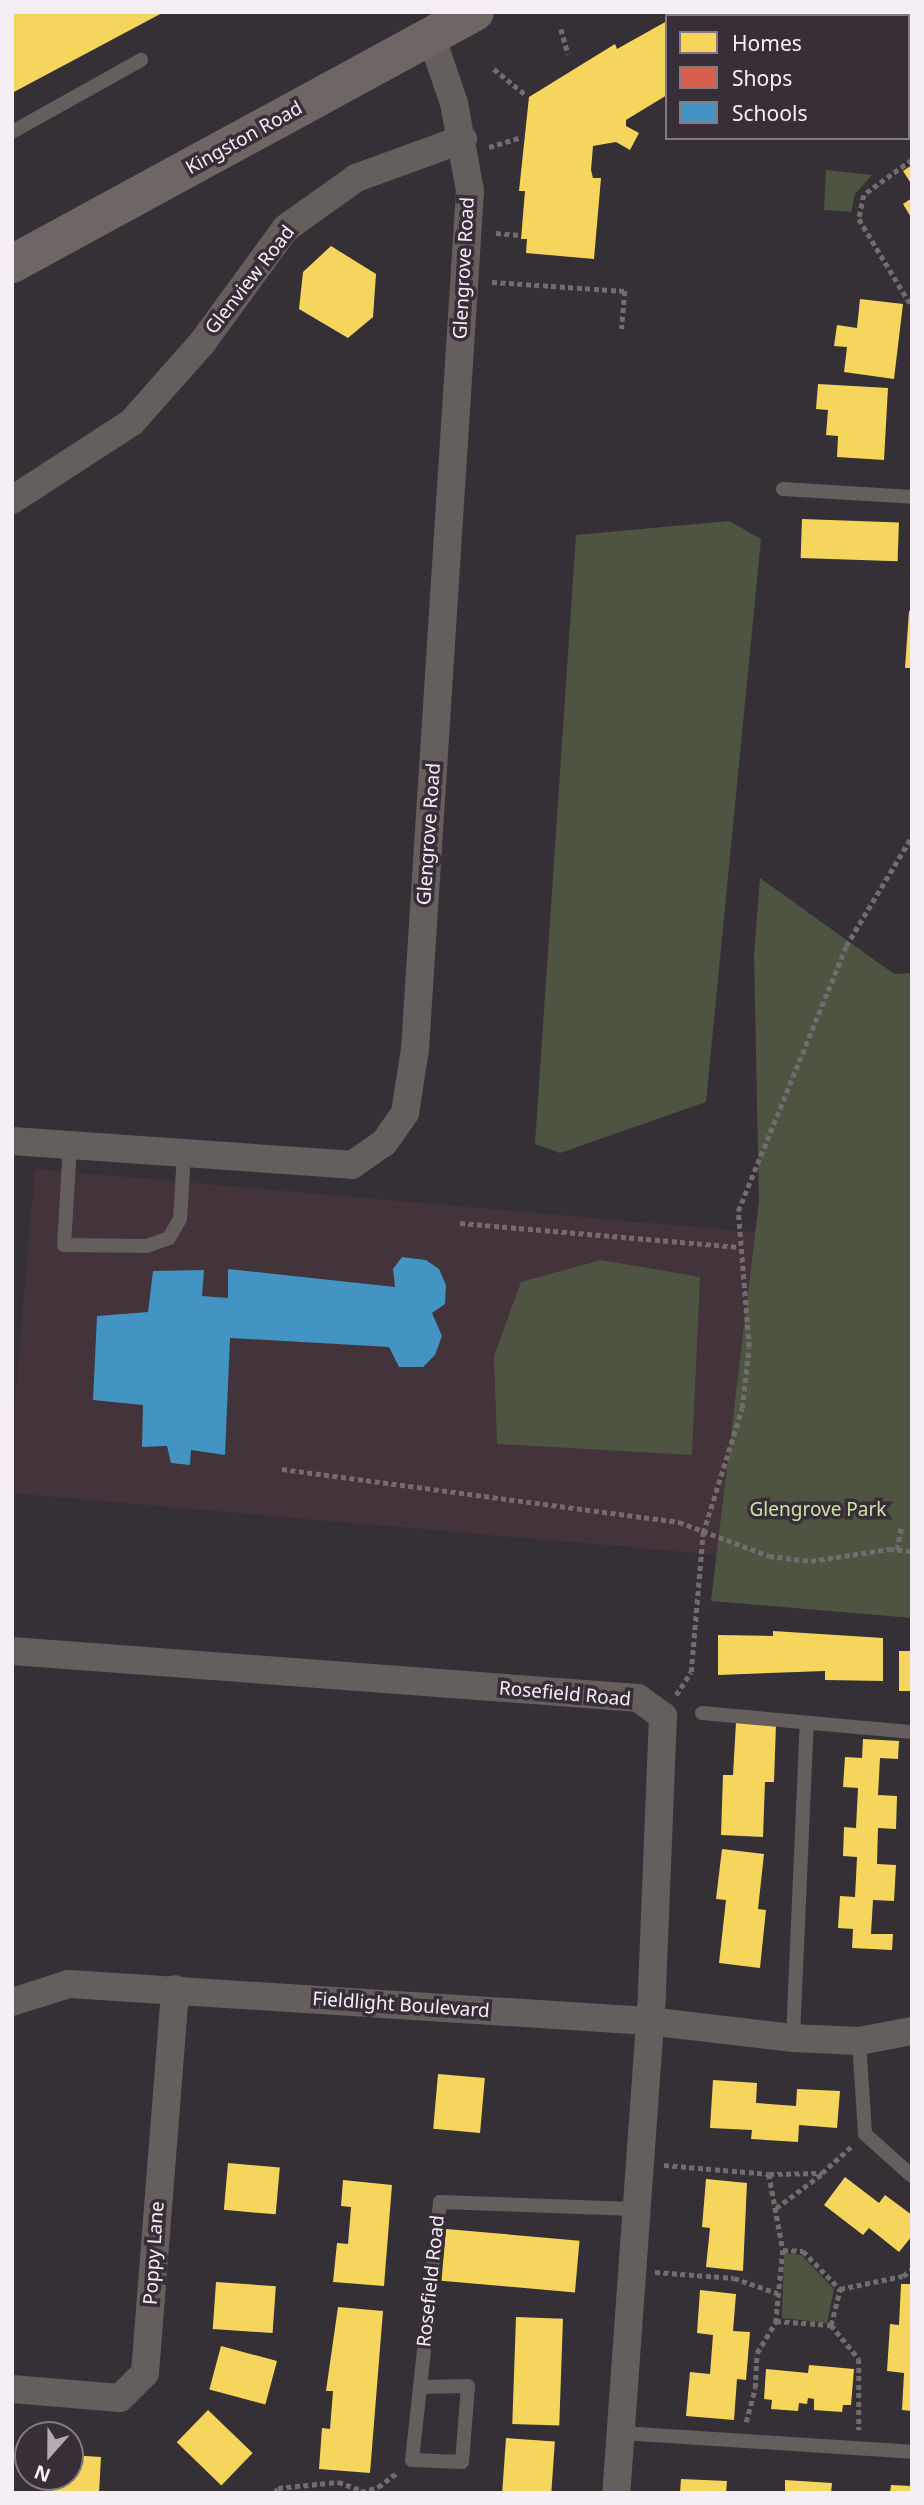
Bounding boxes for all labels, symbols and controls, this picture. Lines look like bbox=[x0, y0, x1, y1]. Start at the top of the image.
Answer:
legend bbox=[665, 14, 910, 140]
text: Homes bbox=[732, 29, 802, 57]
text: Shops bbox=[732, 64, 792, 92]
street label: Kingston Road bbox=[182, 97, 306, 179]
text: Schools bbox=[732, 99, 807, 127]
street label: Glengrove Road bbox=[449, 196, 479, 340]
street label: Glenview Road bbox=[201, 221, 299, 339]
street label: Glengrove Road bbox=[413, 762, 445, 906]
park label: Glengrove Park bbox=[750, 1499, 886, 1521]
street label: Rosefield Road bbox=[498, 1677, 632, 1711]
street label: Fieldlight Boulevard bbox=[312, 1987, 490, 2023]
street label: Poppy Lane bbox=[139, 2200, 169, 2306]
street label: Rosefield Road bbox=[413, 2214, 449, 2348]
north arrow bbox=[14, 2421, 84, 2491]
text: N bbox=[30, 2459, 54, 2489]

